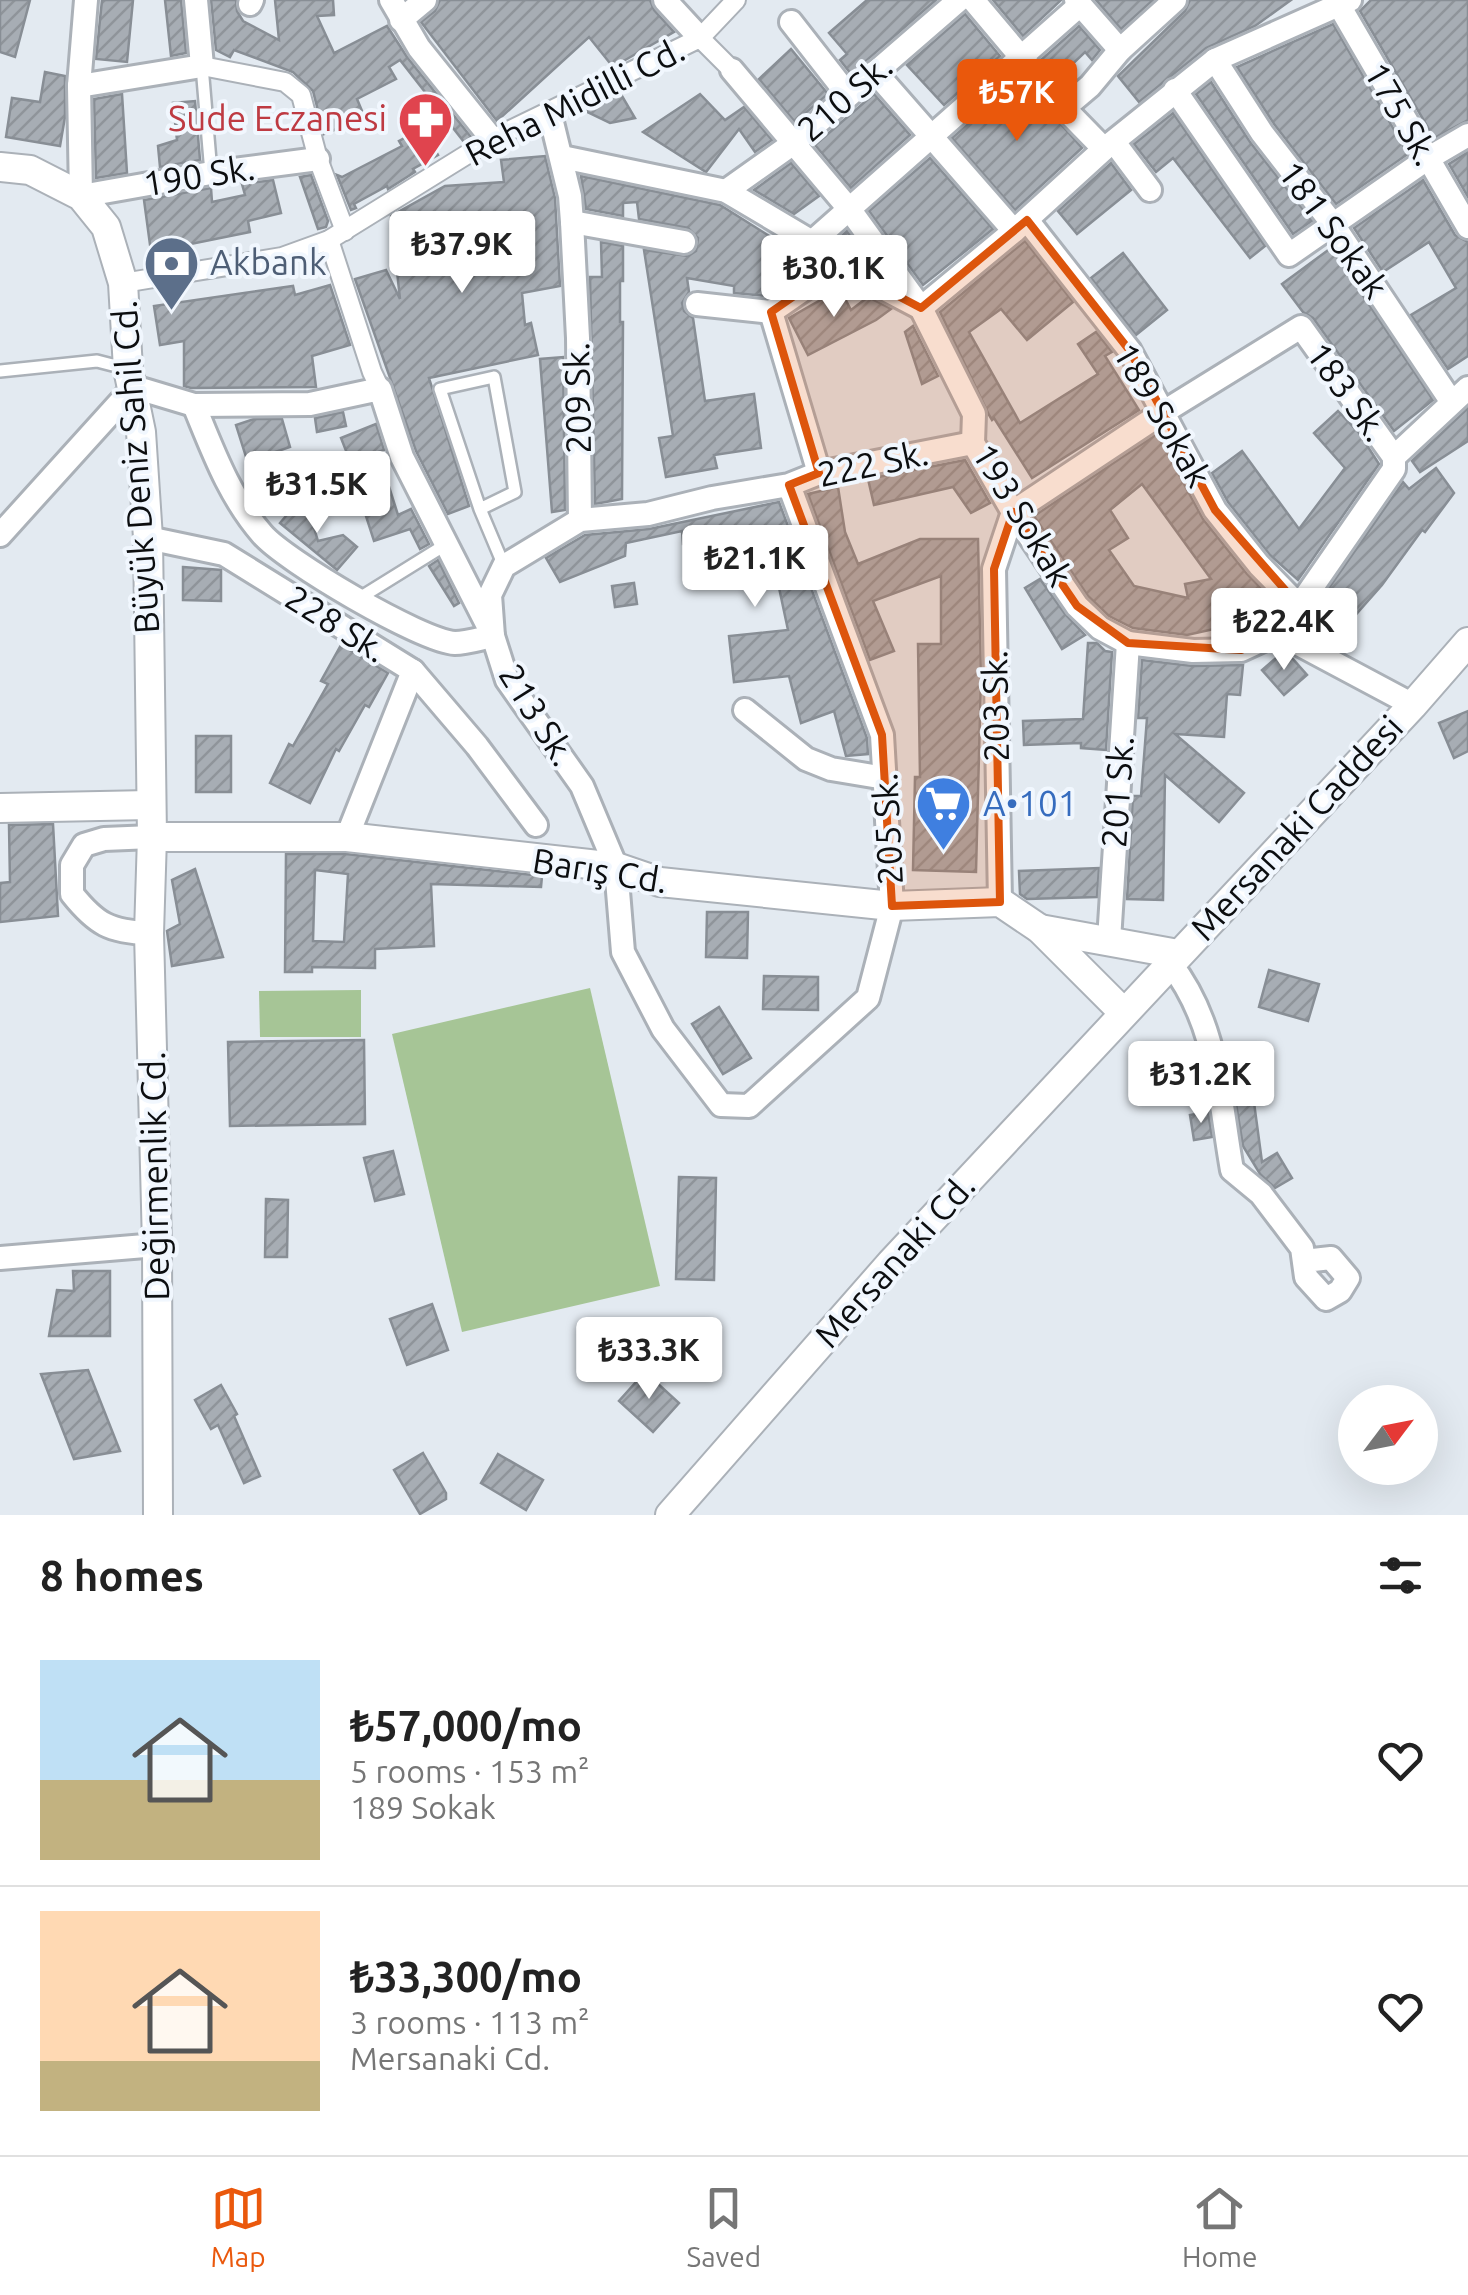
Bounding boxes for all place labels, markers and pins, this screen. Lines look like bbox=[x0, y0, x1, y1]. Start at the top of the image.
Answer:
pin: ₺57K bbox=[958, 59, 1076, 144]
pharmacy icon: Sude Eczanesi bbox=[396, 89, 456, 168]
place label: Sude Eczanesi bbox=[168, 98, 387, 138]
pin: ₺37.9K bbox=[381, 211, 543, 296]
bank icon: Akbank bbox=[141, 233, 201, 312]
pin: ₺30.1K bbox=[753, 235, 915, 320]
place label: Akbank bbox=[210, 242, 327, 282]
pin: ₺31.5K bbox=[236, 451, 398, 536]
pin: ₺21.1K bbox=[674, 525, 836, 610]
pin: ₺22.4K bbox=[1203, 588, 1365, 673]
supermarket icon: A•101 bbox=[914, 774, 974, 853]
place label: A•101 bbox=[983, 783, 1078, 823]
pin: ₺31.2K bbox=[1120, 1041, 1282, 1126]
pin: ₺33.3K bbox=[568, 1317, 730, 1402]

